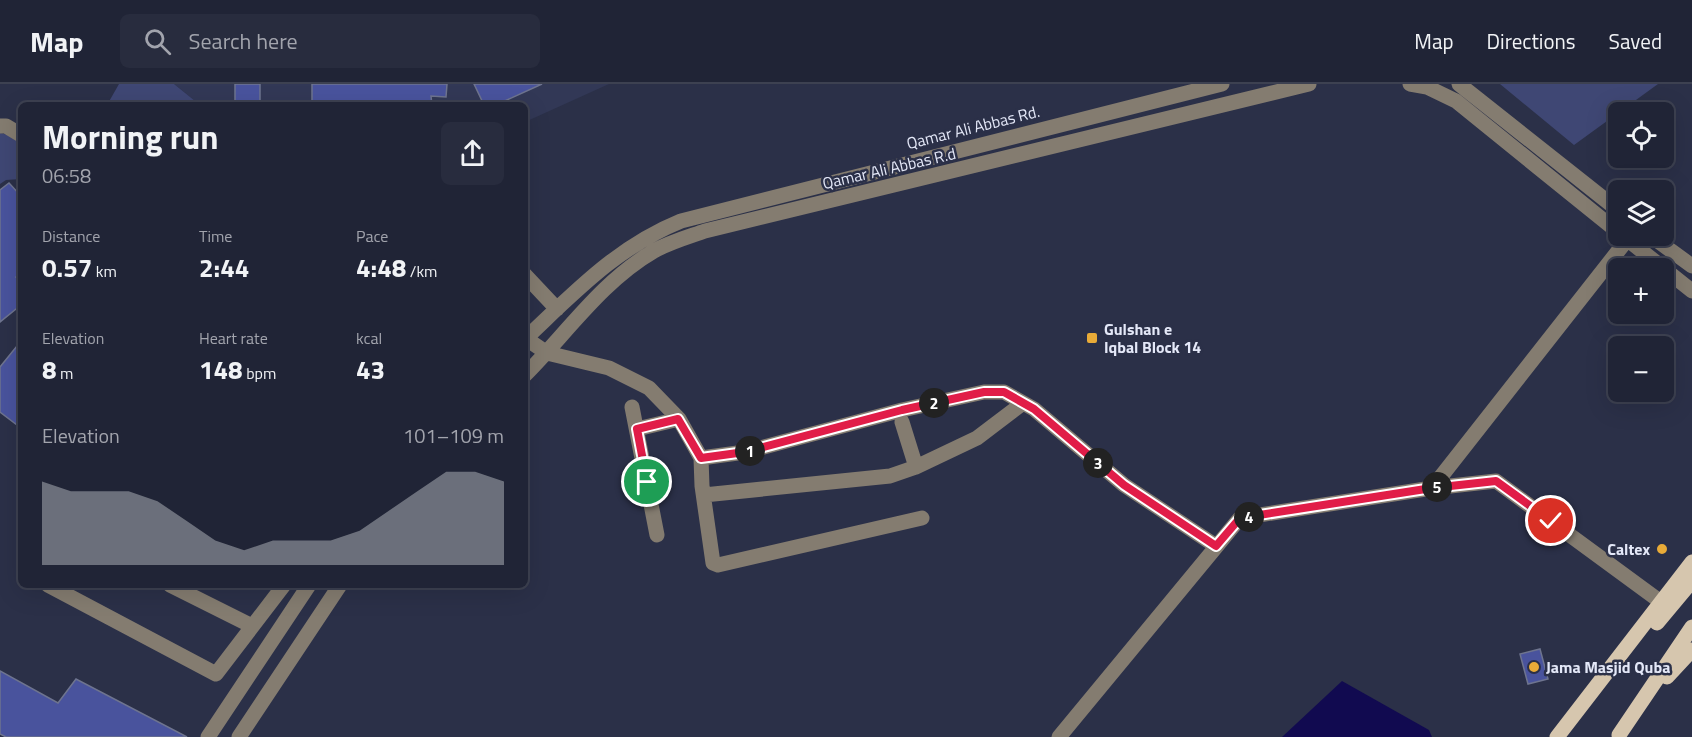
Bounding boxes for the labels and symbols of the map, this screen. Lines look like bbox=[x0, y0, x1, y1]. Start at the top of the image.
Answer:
street label: Qamar Ali Abbas Rd. bbox=[904, 99, 1042, 155]
street label: Qamar Ali Abbas R.d bbox=[820, 141, 958, 195]
place label: Gulshan e Iqbal Block 14 bbox=[1104, 317, 1201, 359]
marker: Gulshan e Iqbal Block 14 bbox=[1085, 331, 1099, 345]
pin: 2 bbox=[919, 388, 949, 418]
pin: 1 bbox=[735, 436, 765, 466]
pin: 3 bbox=[1083, 448, 1113, 478]
pin bbox=[621, 456, 672, 507]
pin: 5 bbox=[1422, 472, 1452, 502]
pin bbox=[1525, 495, 1576, 546]
pin: 4 bbox=[1234, 502, 1264, 532]
place label: Caltex bbox=[1607, 537, 1650, 561]
marker: Caltex bbox=[1655, 542, 1669, 556]
place label: Jama Masjid Quba bbox=[1546, 655, 1670, 679]
marker: Jama Masjid Quba bbox=[1527, 660, 1541, 674]

